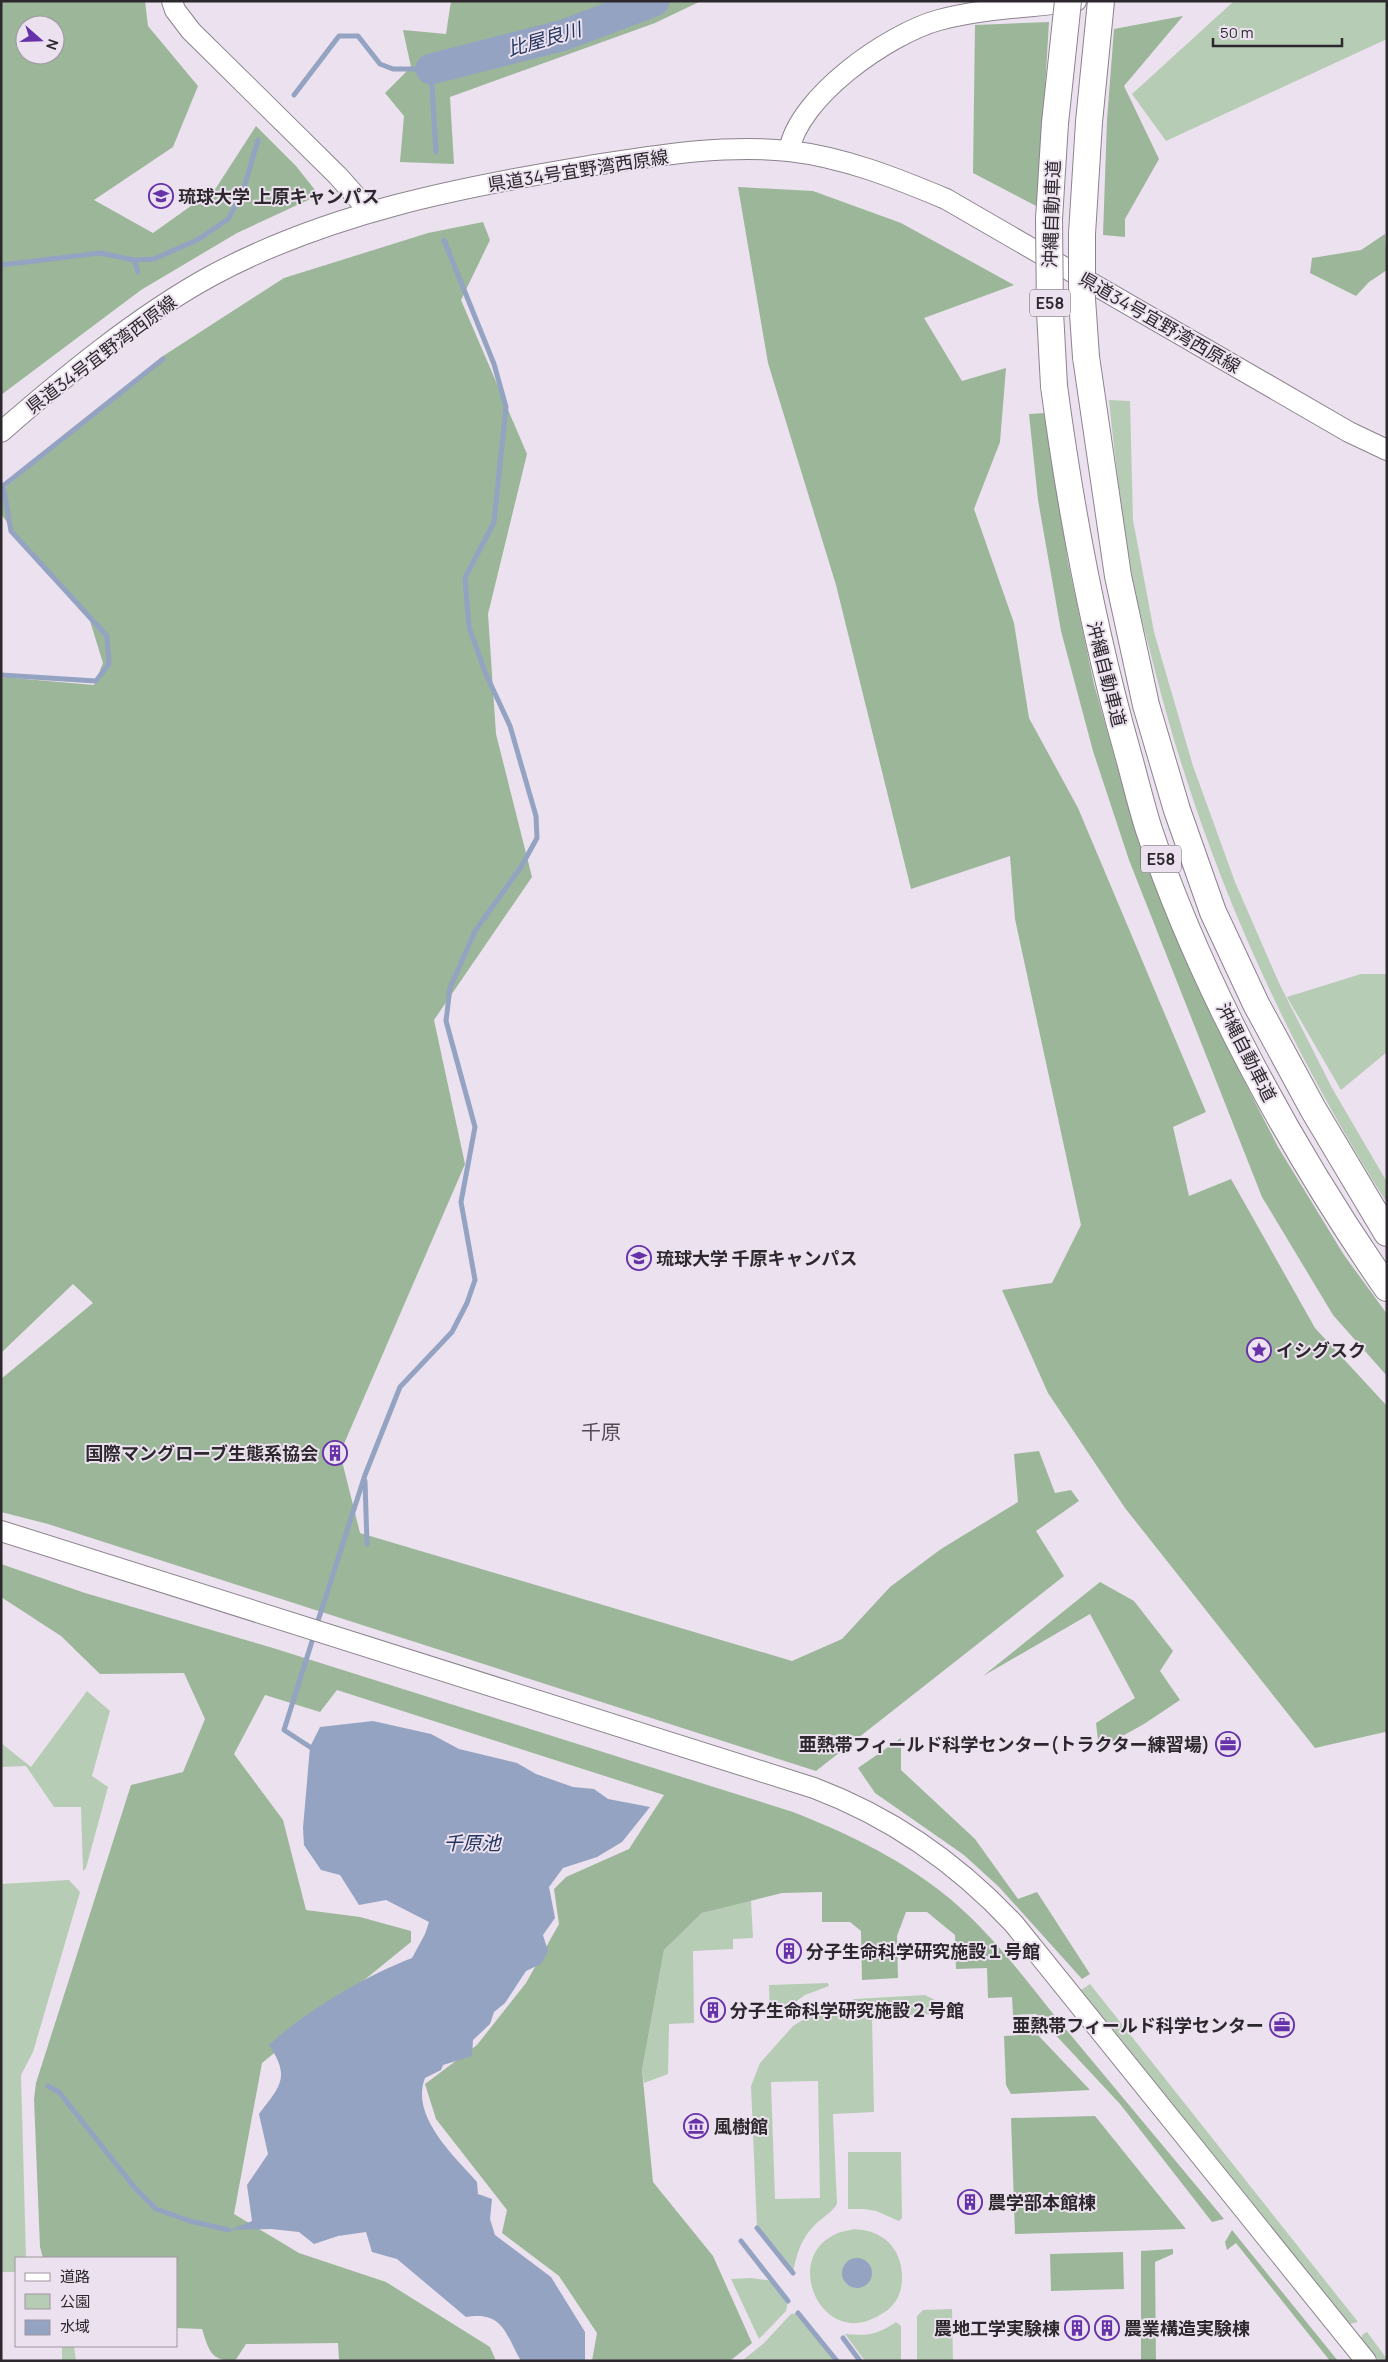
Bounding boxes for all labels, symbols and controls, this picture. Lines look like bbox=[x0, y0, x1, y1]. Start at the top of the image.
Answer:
north arrow bbox=[15, 15, 65, 65]
water label: 比屋良川 bbox=[504, 15, 586, 62]
scale bar bbox=[1213, 15, 1342, 47]
text: 50 m bbox=[1220, 22, 1254, 43]
text: N bbox=[42, 37, 63, 53]
street label: 県道34号宜野湾西原線 bbox=[486, 144, 670, 196]
street label: 沖縄自動車道 bbox=[1037, 160, 1065, 268]
school or university icon: 琉球大学 上原キャンパス bbox=[148, 183, 174, 209]
place label: 琉球大学 上原キャンパス bbox=[178, 184, 380, 208]
street label: 県道34号宜野湾西原線 bbox=[1075, 266, 1245, 378]
street label: 県道34号宜野湾西原線 bbox=[21, 289, 181, 419]
road number: E58 bbox=[1030, 290, 1070, 316]
street label: 沖縄自動車道 bbox=[1082, 619, 1132, 729]
road number: E58 bbox=[1141, 846, 1181, 872]
street label: 沖縄自動車道 bbox=[1212, 998, 1282, 1106]
school or university icon: 琉球大学 千原キャンパス bbox=[626, 1245, 652, 1271]
place label: 琉球大学 千原キャンパス bbox=[656, 1246, 858, 1270]
place icon: イシグスク bbox=[1246, 1337, 1272, 1363]
place label: イシグスク bbox=[1276, 1338, 1366, 1362]
district label: 千原 bbox=[581, 1418, 621, 1445]
building icon: 国際マングローブ生態系協会 bbox=[322, 1440, 348, 1466]
place label: 国際マングローブ生態系協会 bbox=[85, 1441, 318, 1465]
office icon: 亜熱帯フィールド科学センター(トラクター練習場) bbox=[1215, 1731, 1241, 1757]
place label: 亜熱帯フィールド科学センター(トラクター練習場) bbox=[799, 1732, 1210, 1756]
water label: 千原池 bbox=[443, 1830, 502, 1856]
building icon: 分子生命科学研究施設１号館 bbox=[776, 1938, 802, 1964]
place label: 分子生命科学研究施設１号館 bbox=[805, 1939, 1040, 1963]
building icon: 分子生命科学研究施設２号館 bbox=[700, 1997, 726, 2023]
place label: 分子生命科学研究施設２号館 bbox=[729, 1998, 964, 2022]
office icon: 亜熱帯フィールド科学センター bbox=[1269, 2012, 1295, 2038]
place label: 亜熱帯フィールド科学センター bbox=[1012, 2013, 1264, 2037]
museum icon: 風樹館 bbox=[683, 2113, 709, 2139]
place label: 風樹館 bbox=[714, 2114, 768, 2138]
building icon: 農学部本館棟 bbox=[957, 2189, 983, 2215]
place label: 農学部本館棟 bbox=[988, 2190, 1096, 2214]
legend bbox=[15, 2257, 178, 2347]
text: 道路 bbox=[60, 2266, 90, 2287]
text: 公園 bbox=[60, 2291, 90, 2312]
building icon: 農地工学実験棟 bbox=[1064, 2315, 1090, 2341]
building icon: 農業構造実験棟 bbox=[1094, 2315, 1120, 2341]
text: 水域 bbox=[60, 2316, 90, 2337]
place label: 農地工学実験棟 bbox=[934, 2316, 1060, 2340]
place label: 農業構造実験棟 bbox=[1124, 2316, 1250, 2340]

